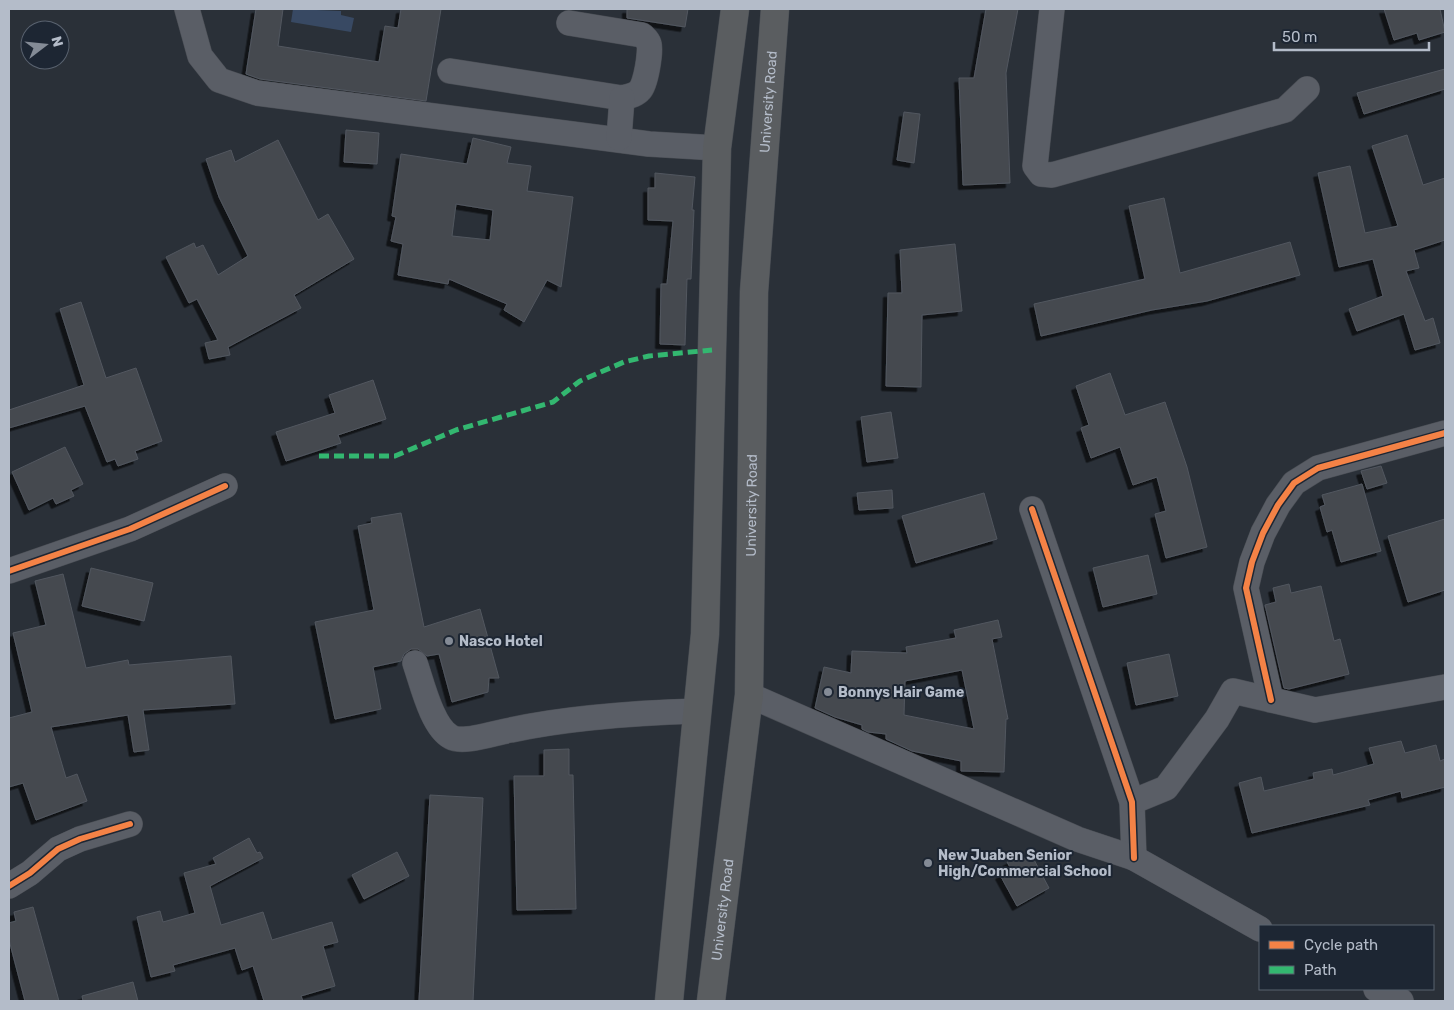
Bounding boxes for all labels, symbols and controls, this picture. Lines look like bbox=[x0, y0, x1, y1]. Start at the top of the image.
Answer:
north arrow bbox=[20, 20, 70, 70]
scale bar bbox=[1274, 20, 1429, 52]
text: 50 m bbox=[1282, 28, 1317, 46]
text: N bbox=[47, 34, 67, 49]
street label: University Road bbox=[756, 50, 781, 154]
street label: University Road bbox=[743, 454, 761, 557]
place label: Nasco Hotel bbox=[459, 633, 543, 650]
marker: Nasco Hotel bbox=[443, 635, 455, 647]
place label: Bonnys Hair Game bbox=[838, 684, 964, 701]
marker: Bonnys Hair Game bbox=[822, 686, 834, 698]
place label: New Juaben Senior High/Commercial School bbox=[938, 847, 1111, 880]
marker: New Juaben Senior High/Commercial School bbox=[922, 857, 934, 869]
street label: University Road bbox=[708, 858, 738, 962]
legend bbox=[1259, 925, 1434, 990]
text: Cycle path bbox=[1304, 936, 1378, 954]
text: Path bbox=[1304, 961, 1337, 979]

